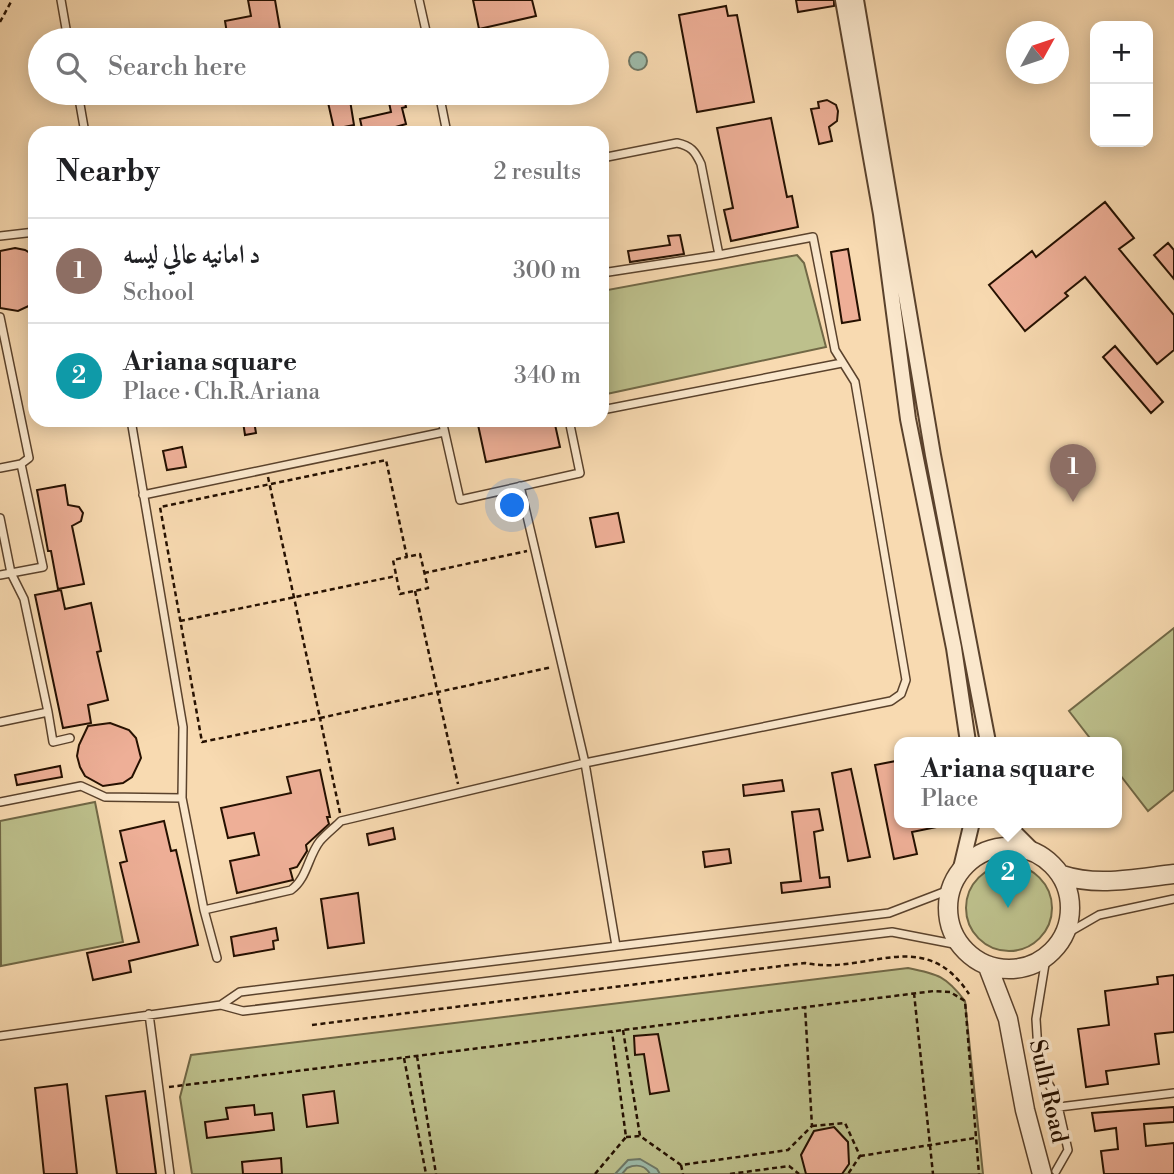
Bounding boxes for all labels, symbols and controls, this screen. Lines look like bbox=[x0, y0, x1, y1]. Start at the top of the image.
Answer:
north arrow bbox=[1006, 21, 1069, 84]
map controls bbox=[1090, 21, 1153, 147]
button: + bbox=[1090, 21, 1153, 84]
search box bbox=[28, 28, 609, 105]
icon: search bbox=[52, 48, 90, 86]
text: Search here bbox=[108, 51, 247, 83]
button: − bbox=[1090, 84, 1153, 147]
text: Nearby bbox=[56, 153, 160, 191]
text: 2 results bbox=[494, 158, 581, 186]
text: د امانیه عالي لیسه bbox=[123, 239, 261, 271]
text: 1 bbox=[73, 257, 85, 285]
text: 300 m bbox=[513, 257, 581, 285]
text: School bbox=[123, 279, 194, 307]
text: Ariana square bbox=[123, 346, 297, 378]
text: 2 bbox=[72, 362, 86, 390]
text: 340 m bbox=[514, 362, 581, 390]
text: Place · Ch.R.Ariana bbox=[123, 378, 320, 406]
pin: 1 bbox=[1050, 444, 1096, 502]
your location bbox=[495, 488, 529, 522]
popup bbox=[894, 737, 1122, 828]
text: Ariana square bbox=[921, 753, 1095, 785]
text: Place bbox=[921, 785, 978, 813]
pin: 2 bbox=[985, 850, 1031, 908]
street label: Sulh Road bbox=[1023, 1037, 1073, 1145]

